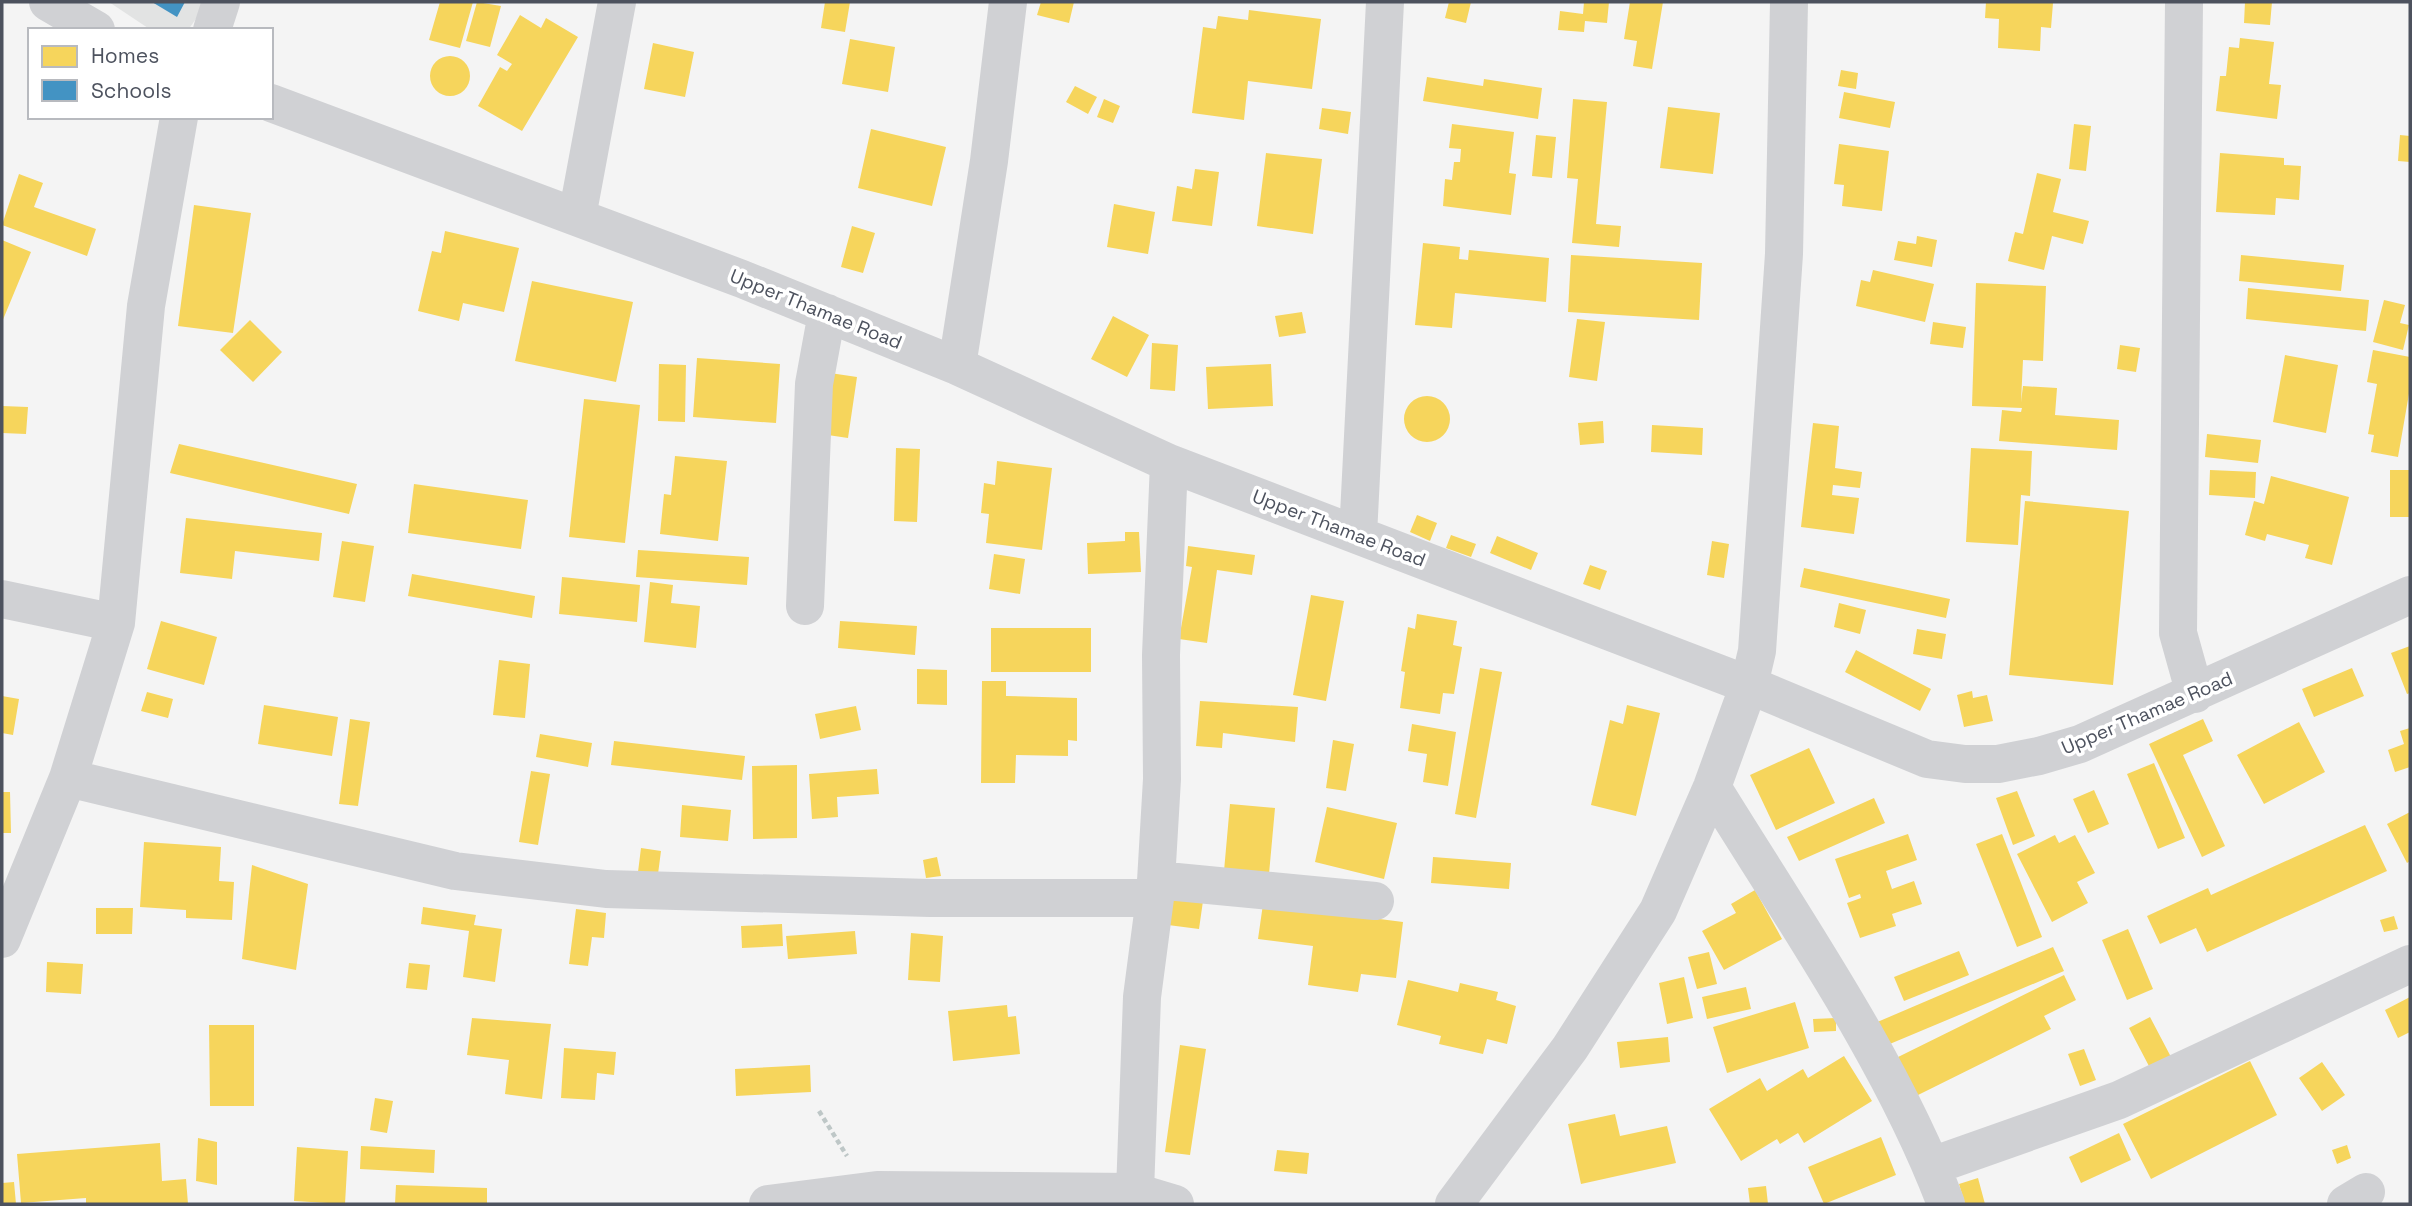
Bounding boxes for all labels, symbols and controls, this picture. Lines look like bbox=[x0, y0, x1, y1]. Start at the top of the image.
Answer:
legend bbox=[28, 28, 273, 119]
text: Homes bbox=[91, 42, 159, 69]
text: Schools bbox=[91, 77, 171, 104]
street label: Upper Thamae Road bbox=[726, 263, 906, 355]
street label: Upper Thamae Road bbox=[1249, 483, 1429, 573]
street label: Upper Thamae Road bbox=[2058, 666, 2236, 760]

